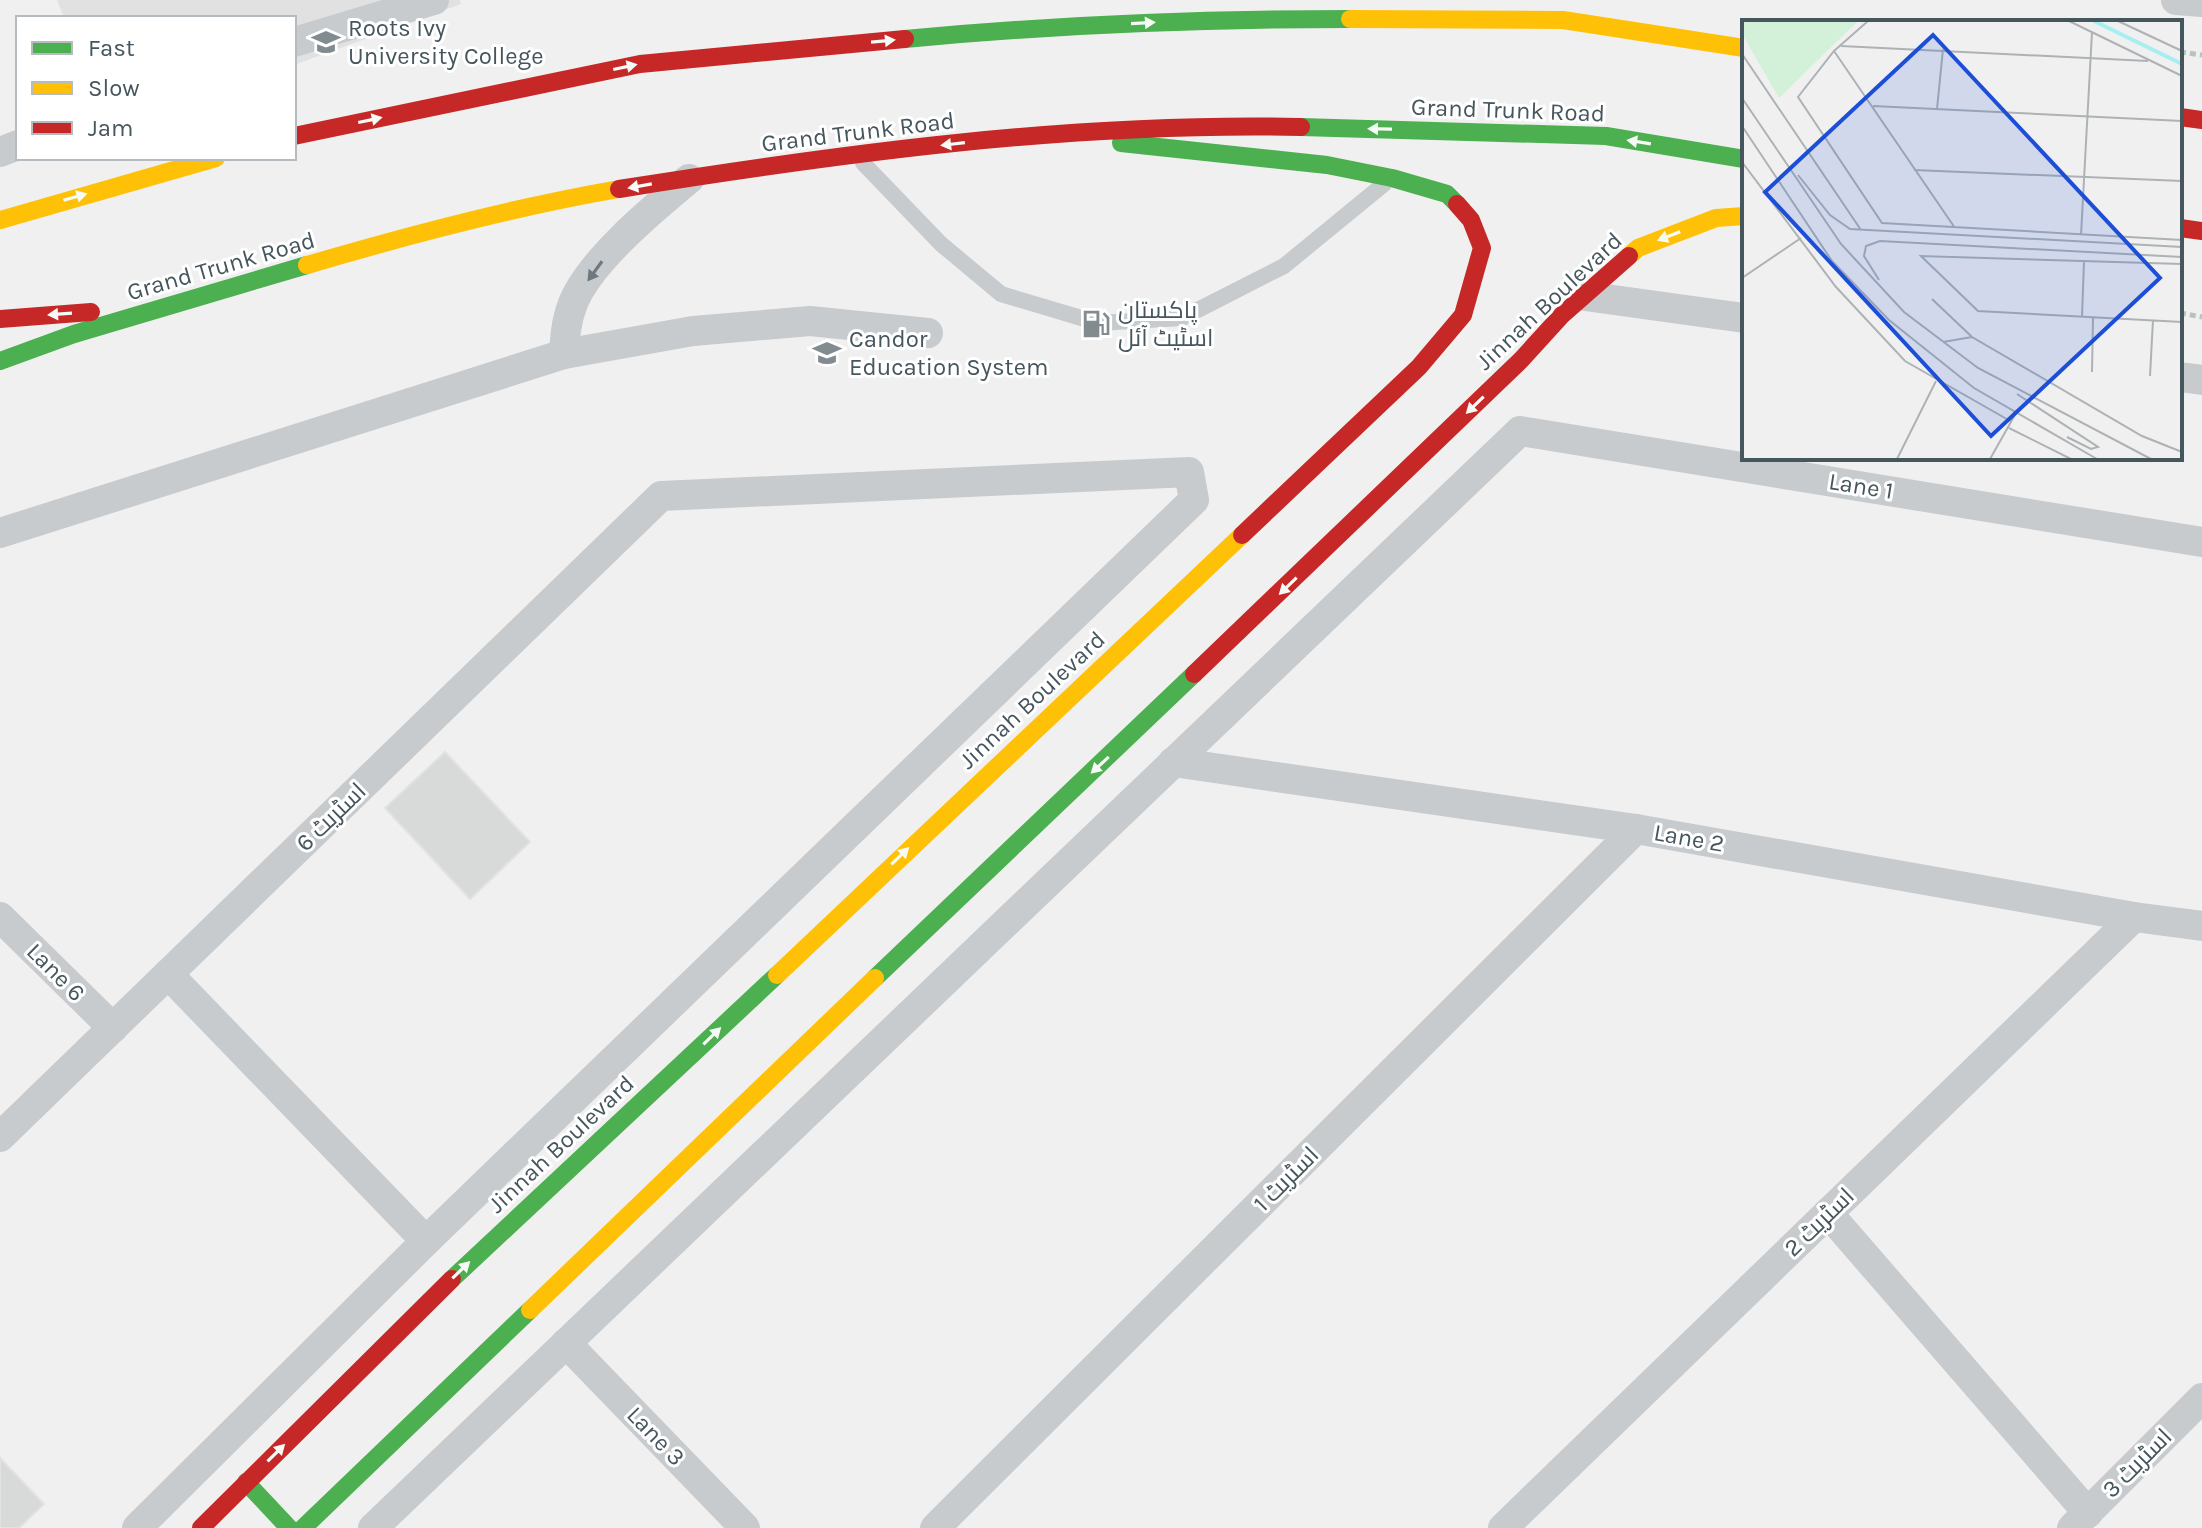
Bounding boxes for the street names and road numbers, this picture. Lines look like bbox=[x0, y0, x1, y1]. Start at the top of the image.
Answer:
street label: Grand Trunk Road bbox=[1410, 93, 1606, 127]
street label: Grand Trunk Road bbox=[760, 106, 956, 158]
street label: Grand Trunk Road bbox=[124, 226, 318, 306]
street label: Jinnah Boulevard bbox=[1470, 226, 1628, 376]
street label: Lane 1 bbox=[1827, 467, 1895, 505]
street label: Jinnah Boulevard bbox=[953, 625, 1111, 775]
street label: اسٹریٹ 6 bbox=[290, 777, 372, 857]
street label: Lane 2 bbox=[1652, 818, 1726, 858]
street label: Lane 6 bbox=[21, 937, 91, 1007]
street label: Jinnah Boulevard bbox=[482, 1069, 640, 1219]
street label: اسٹریٹ 1 bbox=[1248, 1141, 1324, 1217]
street label: اسٹریٹ 2 bbox=[1778, 1182, 1860, 1262]
street label: Lane 3 bbox=[621, 1401, 691, 1471]
street label: اسٹریٹ 3 bbox=[2097, 1423, 2177, 1503]

